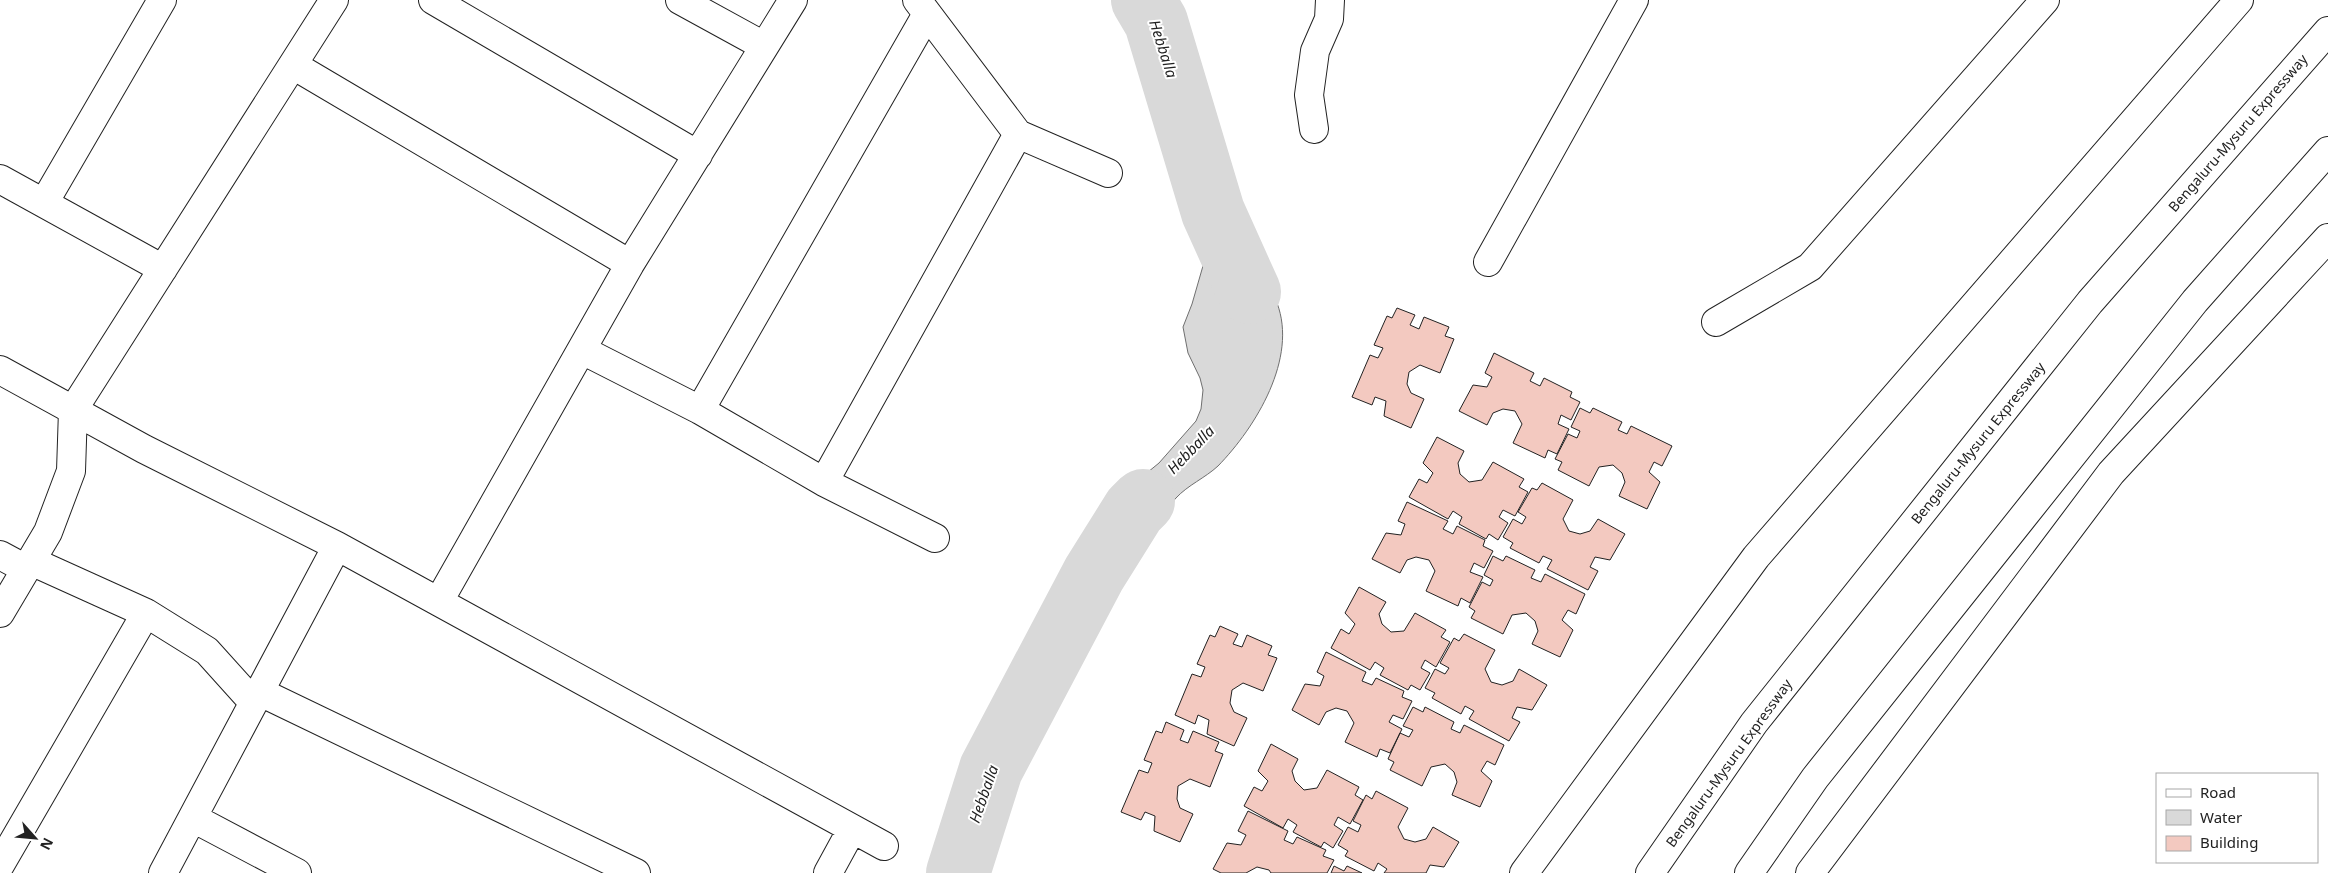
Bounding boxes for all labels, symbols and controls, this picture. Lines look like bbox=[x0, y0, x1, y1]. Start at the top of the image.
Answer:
water label: Hebballa bbox=[1145, 17, 1183, 81]
street label: Bengaluru-Mysuru Expressway bbox=[2164, 49, 2312, 216]
street label: Bengaluru-Mysuru Expressway bbox=[1906, 357, 2049, 528]
water label: Hebballa bbox=[1162, 420, 1219, 478]
street label: Bengaluru-Mysuru Expressway bbox=[1661, 674, 1797, 850]
water label: Hebballa bbox=[964, 762, 1002, 825]
legend bbox=[2156, 773, 2318, 863]
text: Road bbox=[2200, 782, 2236, 802]
text: Water bbox=[2200, 807, 2242, 827]
north arrow bbox=[10, 813, 60, 863]
text: Building bbox=[2200, 832, 2258, 852]
text: N bbox=[36, 835, 58, 854]

